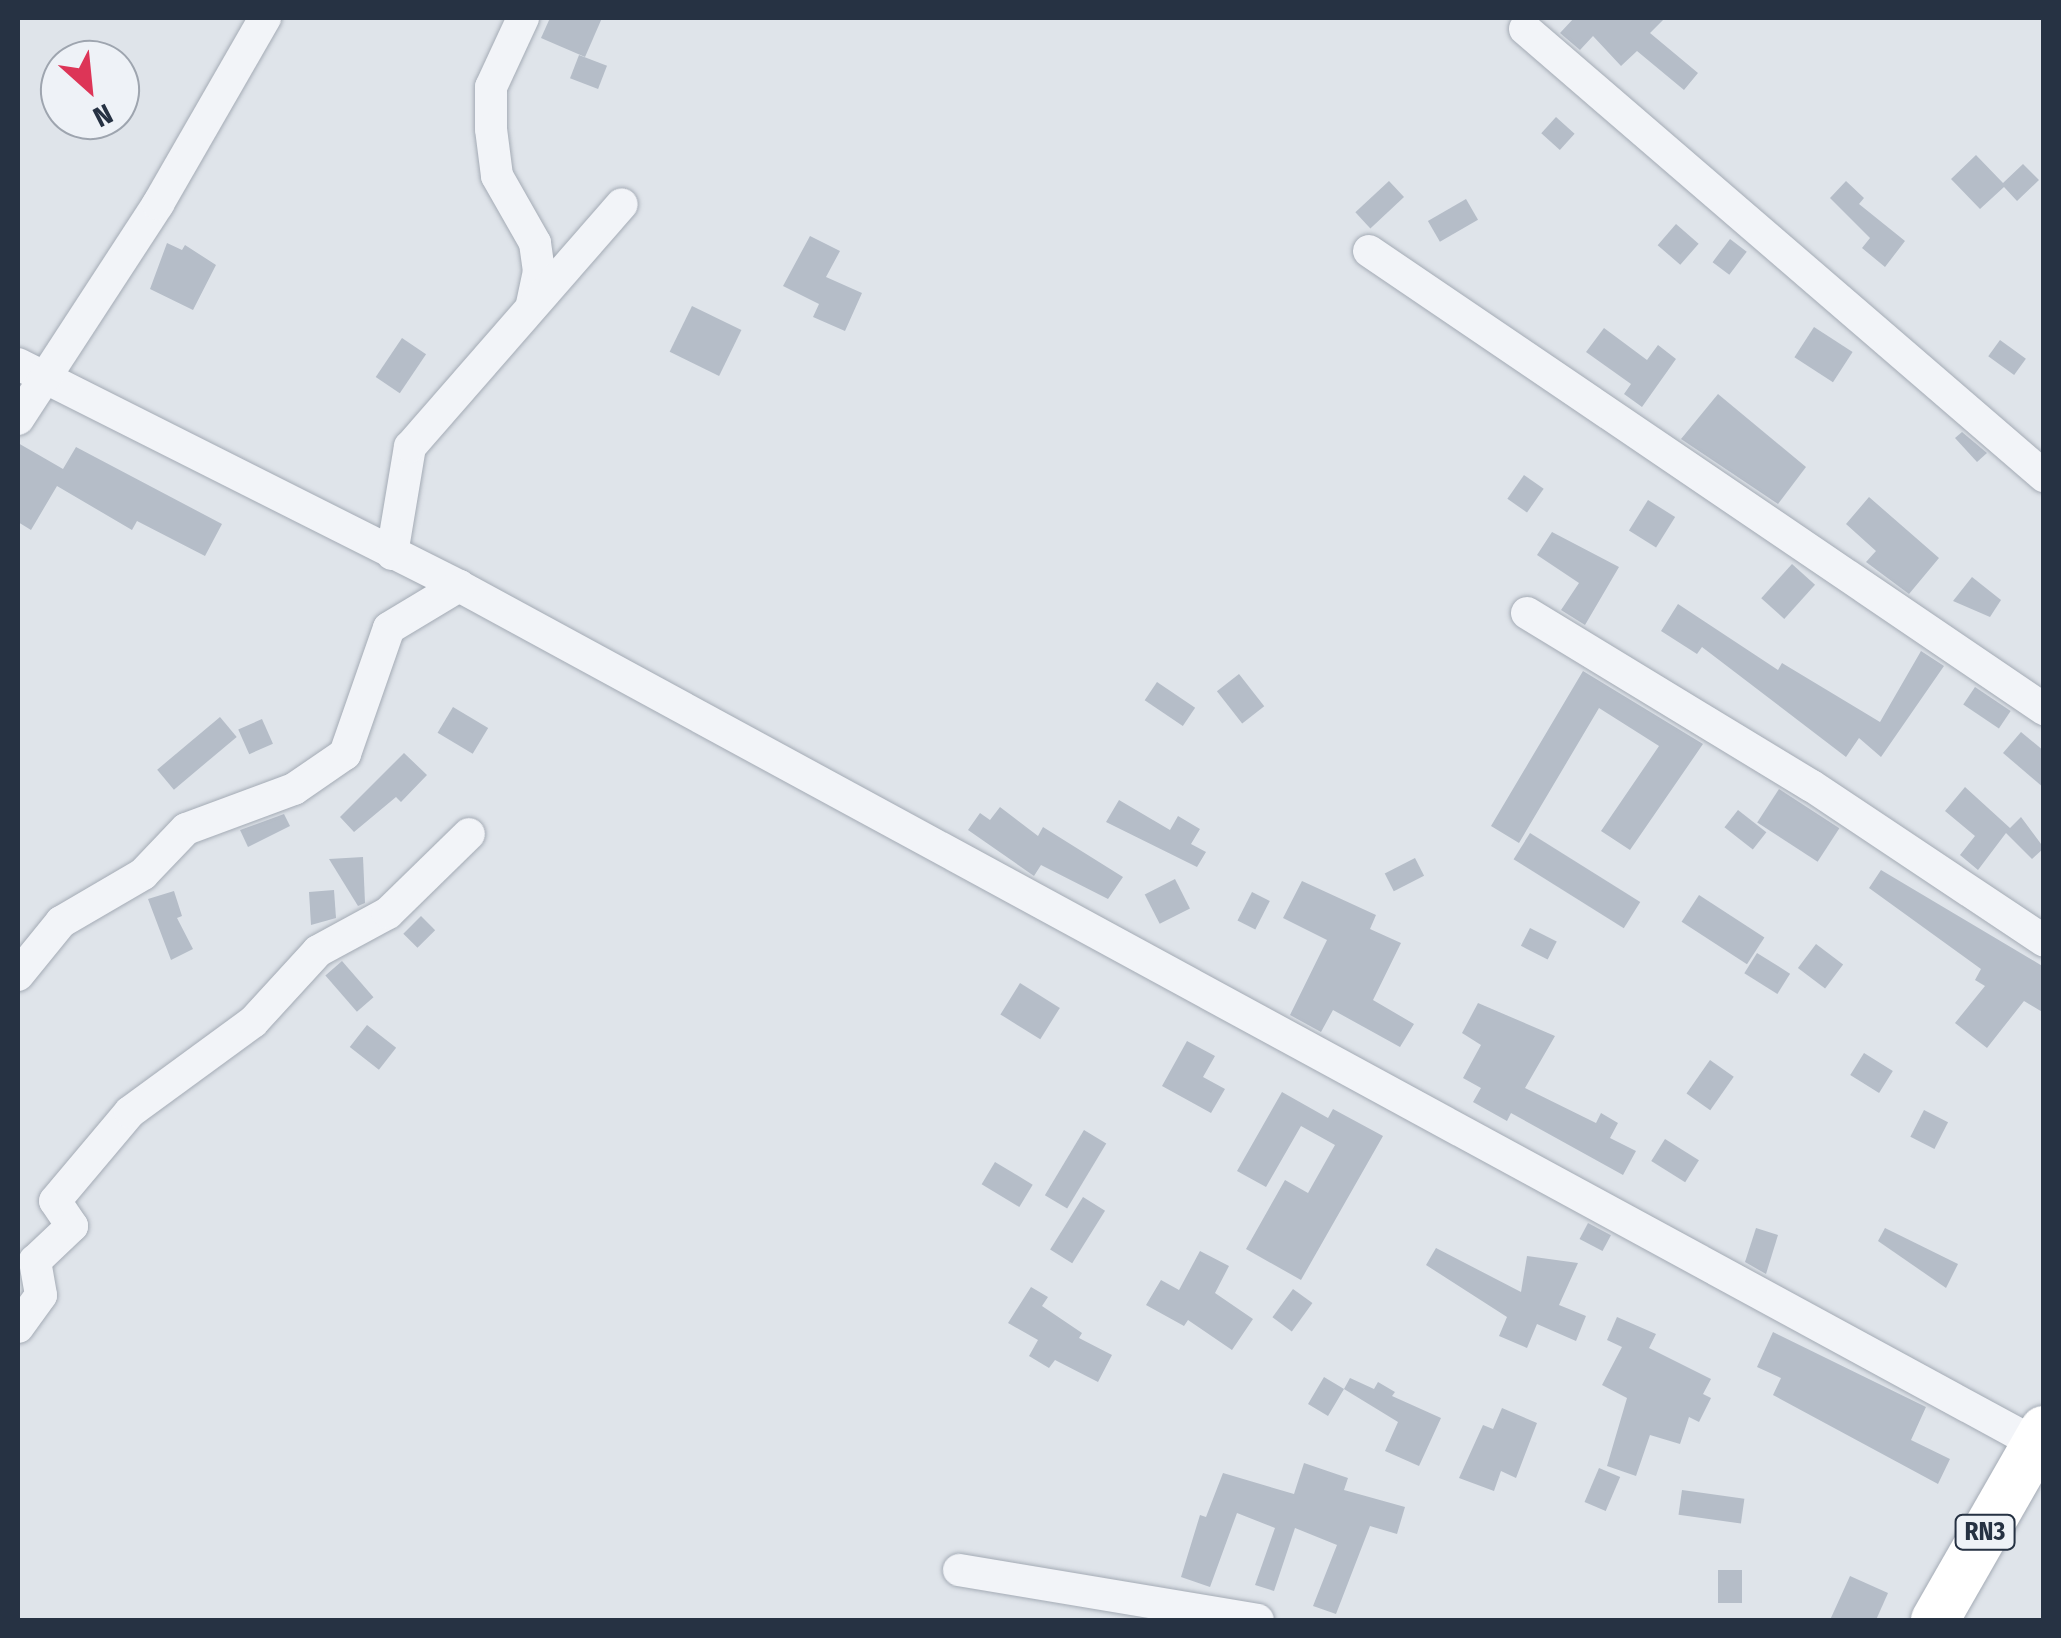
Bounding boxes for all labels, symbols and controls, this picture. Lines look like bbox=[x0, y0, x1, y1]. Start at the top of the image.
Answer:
north arrow bbox=[40, 40, 140, 140]
text: N bbox=[88, 97, 118, 134]
road number: RN3 bbox=[1952, 1512, 2018, 1552]

